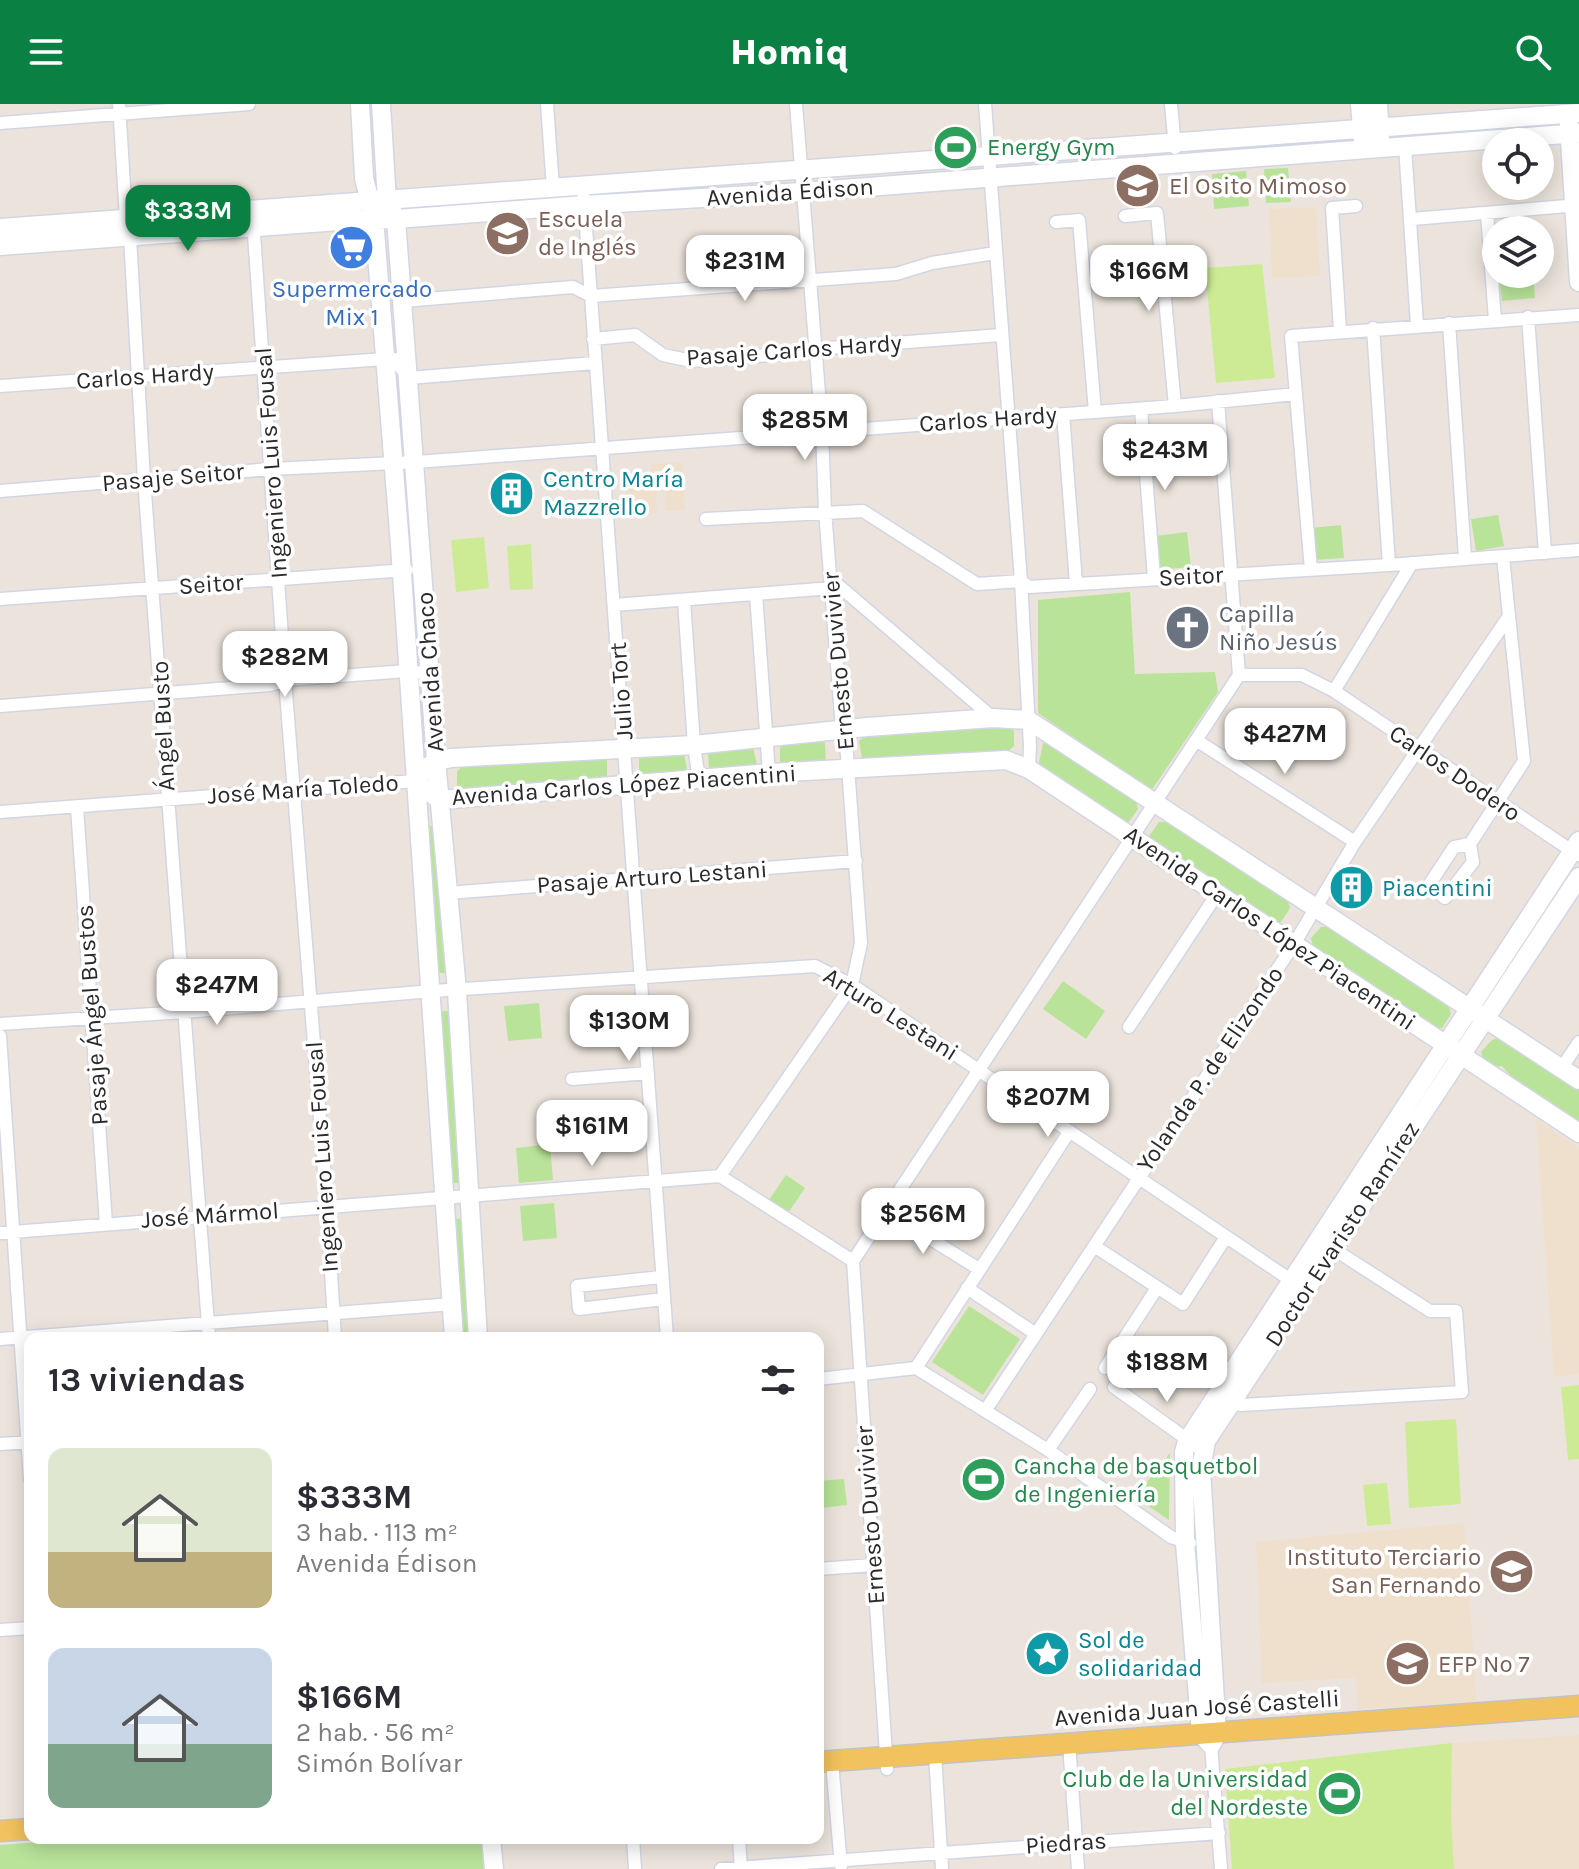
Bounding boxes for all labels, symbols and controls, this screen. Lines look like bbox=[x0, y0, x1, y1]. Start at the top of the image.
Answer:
icon: menu bbox=[24, 30, 68, 74]
icon: search bbox=[1511, 30, 1555, 74]
text: Homiq bbox=[730, 31, 849, 73]
sports icon: Energy Gym bbox=[932, 123, 980, 171]
map controls bbox=[1482, 128, 1554, 288]
button: locate bbox=[1482, 128, 1554, 200]
place label: Energy Gym bbox=[987, 133, 1115, 161]
school or university icon: El Osito Mimoso bbox=[1114, 162, 1162, 210]
street label: Avenida Édison bbox=[705, 171, 875, 212]
place label: El Osito Mimoso bbox=[1169, 172, 1347, 200]
pin: $333M bbox=[132, 185, 244, 253]
text: $333M bbox=[143, 195, 233, 226]
place label: Escuela de Inglés bbox=[538, 205, 637, 261]
school or university icon: Escuela de Inglés bbox=[483, 209, 531, 257]
button: layers bbox=[1482, 216, 1554, 288]
supermarket icon: Supermercado Mix 1 bbox=[328, 223, 376, 271]
pin: $231M bbox=[689, 235, 801, 303]
text: $231M bbox=[704, 245, 786, 276]
pin: $166M bbox=[1093, 245, 1205, 313]
text: $166M bbox=[1108, 255, 1190, 286]
place label: Supermercado Mix 1 bbox=[272, 275, 432, 331]
street label: Pasaje Carlos Hardy bbox=[685, 329, 903, 371]
street label: Ingeniero Luis Fousal bbox=[249, 346, 293, 580]
street label: Carlos Hardy bbox=[75, 357, 215, 395]
pin: $285M bbox=[749, 394, 861, 462]
street label: Carlos Hardy bbox=[918, 400, 1058, 438]
text: $285M bbox=[761, 404, 849, 435]
pin: $243M bbox=[1109, 424, 1221, 492]
text: $243M bbox=[1121, 434, 1209, 465]
street label: Pasaje Seitor bbox=[101, 457, 246, 497]
place label: Centro María Mazzrello bbox=[543, 465, 684, 521]
building icon: Centro María Mazzrello bbox=[488, 469, 536, 517]
street label: Seitor bbox=[1158, 560, 1224, 592]
street label: Seitor bbox=[178, 568, 245, 600]
street label: Ernesto Duvivier bbox=[816, 570, 860, 751]
street label: Avenida Chaco bbox=[410, 591, 450, 753]
place label: Capilla Niño Jesús bbox=[1219, 600, 1338, 656]
church icon: Capilla Niño Jesús bbox=[1164, 604, 1212, 652]
pin: $282M bbox=[229, 631, 341, 699]
text: $282M bbox=[241, 641, 329, 672]
street label: Julio Tort bbox=[604, 641, 638, 741]
street label: Ángel Busto bbox=[145, 660, 180, 792]
pin: $427M bbox=[1229, 708, 1341, 776]
text: $427M bbox=[1243, 718, 1327, 749]
street label: Carlos Dodero bbox=[1384, 719, 1526, 827]
street label: Avenida Carlos López Piacentini bbox=[451, 759, 797, 811]
street label: José María Toledo bbox=[207, 768, 399, 810]
street label: Avenida Carlos López Piacentini bbox=[1119, 820, 1421, 1036]
street label: Pasaje Arturo Lestani bbox=[536, 855, 768, 899]
building icon: Piacentini bbox=[1327, 864, 1375, 912]
place label: Piacentini bbox=[1382, 874, 1493, 902]
street label: Pasaje Ángel Bustos bbox=[69, 904, 114, 1126]
pin: $247M bbox=[161, 959, 273, 1027]
street label: Arturo Lestani bbox=[818, 961, 964, 1067]
street label: Yolanda P. de Elizondo bbox=[1131, 961, 1289, 1177]
text: $247M bbox=[175, 969, 259, 1000]
pin: $130M bbox=[573, 995, 685, 1063]
text: $130M bbox=[588, 1005, 670, 1036]
street label: Ingeniero Luis Fousal bbox=[300, 1040, 344, 1274]
pin: $207M bbox=[992, 1071, 1104, 1139]
text: $207M bbox=[1005, 1081, 1091, 1112]
pin: $161M bbox=[536, 1100, 648, 1168]
text: $161M bbox=[555, 1110, 629, 1141]
street label: Doctor Evaristo Ramírez bbox=[1259, 1116, 1425, 1352]
pin: $256M bbox=[867, 1188, 979, 1256]
street label: José Mármol bbox=[140, 1196, 280, 1234]
text: $256M bbox=[879, 1198, 967, 1229]
pin: $188M bbox=[1111, 1336, 1223, 1404]
text: $188M bbox=[1125, 1346, 1209, 1377]
icon: filters bbox=[756, 1358, 800, 1402]
text: 13 viviendas bbox=[48, 1360, 245, 1400]
street label: Ernesto Duvivier bbox=[850, 1424, 890, 1605]
place label: Cancha de basquetbol de Ingeniería bbox=[1014, 1452, 1258, 1508]
sports icon: Cancha de basquetbol de Ingeniería bbox=[959, 1456, 1007, 1504]
text: $333M bbox=[296, 1477, 413, 1517]
icon: home bbox=[112, 1480, 208, 1576]
text: 3 hab. · 113 m² bbox=[296, 1517, 458, 1548]
place label: Instituto Terciario San Fernando bbox=[1287, 1543, 1481, 1599]
school or university icon: Instituto Terciario San Fernando bbox=[1488, 1547, 1536, 1595]
text: Avenida Édison bbox=[296, 1548, 477, 1579]
place label: Sol de solidaridad bbox=[1078, 1626, 1203, 1682]
place icon: Sol de solidaridad bbox=[1023, 1630, 1071, 1678]
school or university icon: EFP Nº 7 bbox=[1383, 1640, 1431, 1688]
place label: EFP Nº 7 bbox=[1438, 1650, 1530, 1678]
text: $166M bbox=[296, 1677, 403, 1717]
icon: home bbox=[112, 1680, 208, 1776]
street label: Avenida Juan José Castelli bbox=[1053, 1684, 1341, 1732]
text: 2 hab. · 56 m² bbox=[296, 1717, 455, 1748]
text: Simón Bolívar bbox=[296, 1748, 462, 1779]
place label: Club de la Universidad del Nordeste bbox=[1062, 1765, 1308, 1821]
sports icon: Club de la Universidad del Nordeste bbox=[1315, 1769, 1363, 1817]
street label: Piedras bbox=[1024, 1826, 1108, 1860]

